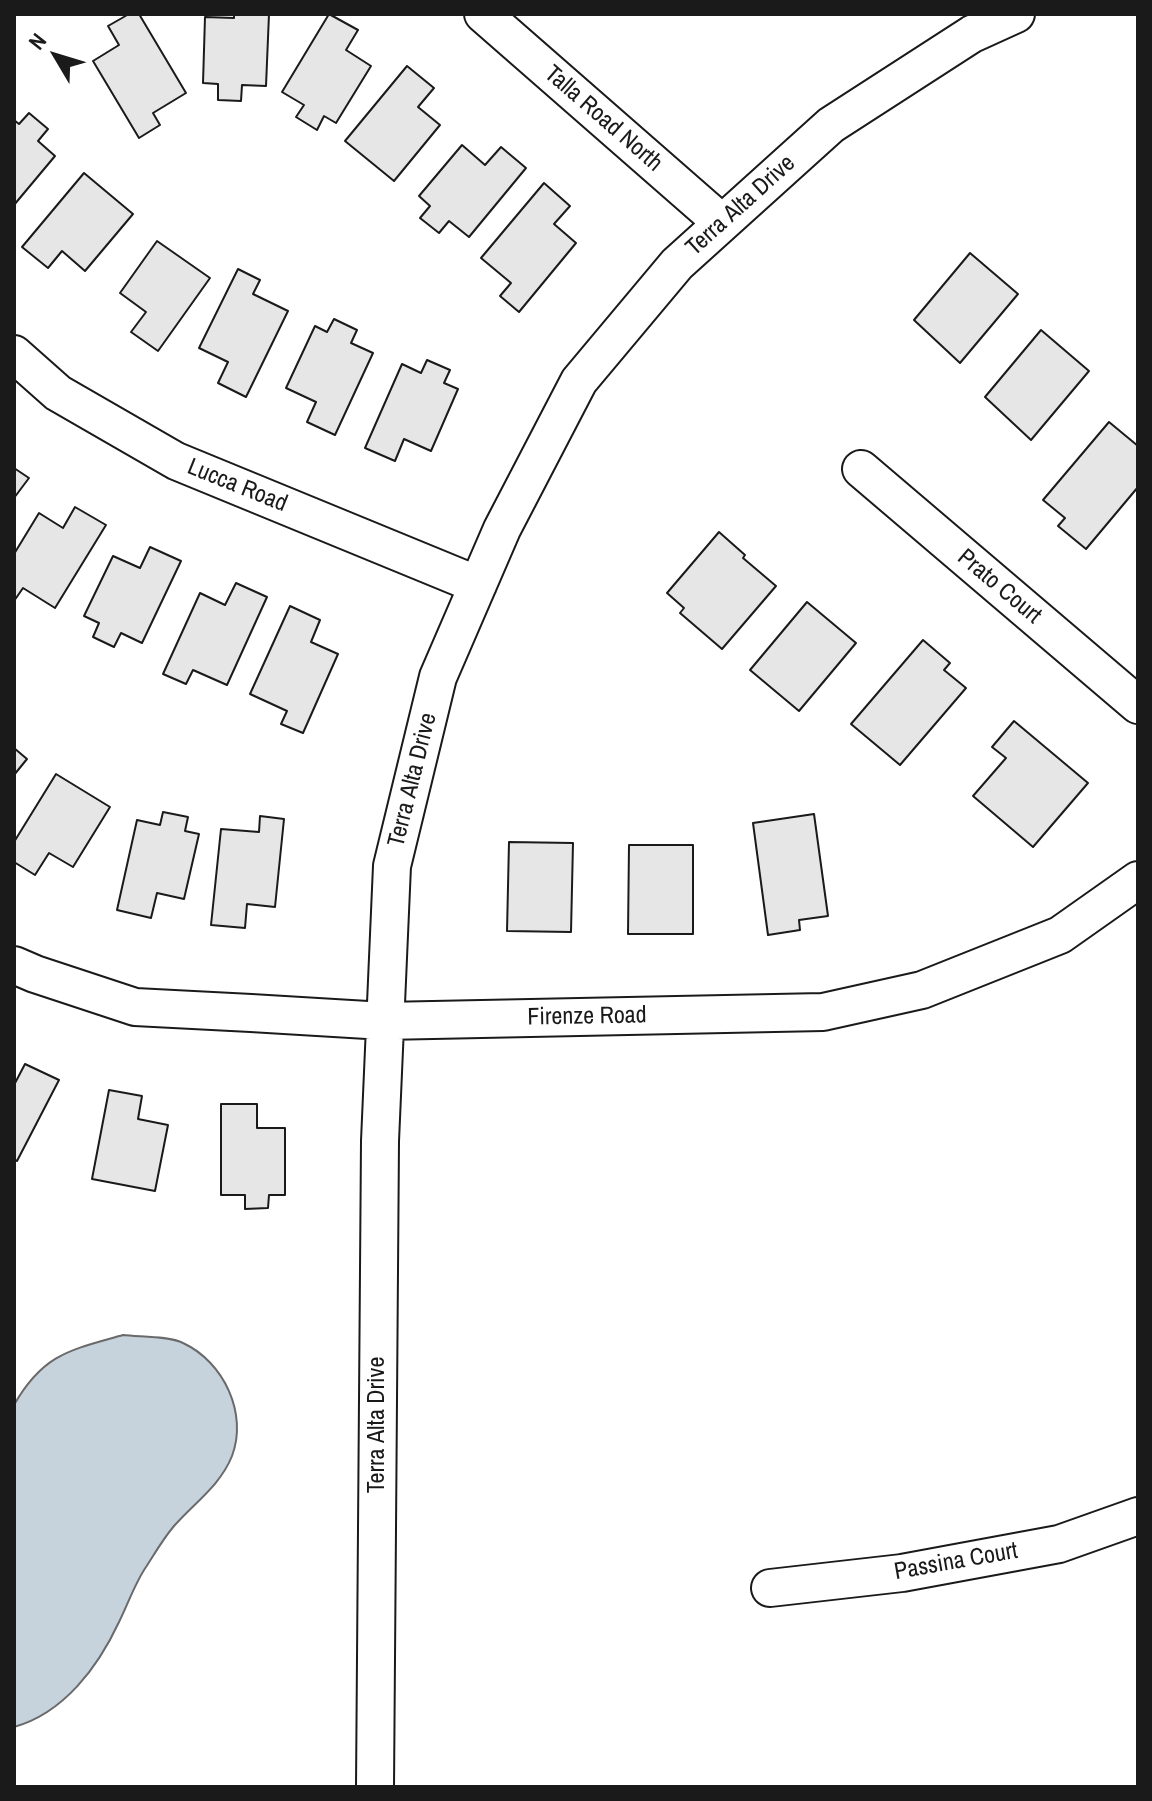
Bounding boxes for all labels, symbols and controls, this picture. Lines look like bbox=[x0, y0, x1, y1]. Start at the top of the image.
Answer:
north arrow bbox=[16, 16, 96, 96]
text: N bbox=[21, 27, 53, 56]
street label: Talla Road North bbox=[538, 60, 668, 178]
street label: Terra Alta Drive bbox=[681, 150, 801, 262]
street label: Lucca Road bbox=[183, 453, 291, 519]
street label: Prato Court bbox=[951, 544, 1047, 630]
street label: Terra Alta Drive bbox=[382, 710, 444, 850]
street label: Firenze Road bbox=[527, 1002, 647, 1032]
street label: Terra Alta Drive bbox=[364, 1357, 392, 1493]
street label: Passina Court bbox=[892, 1537, 1020, 1587]

